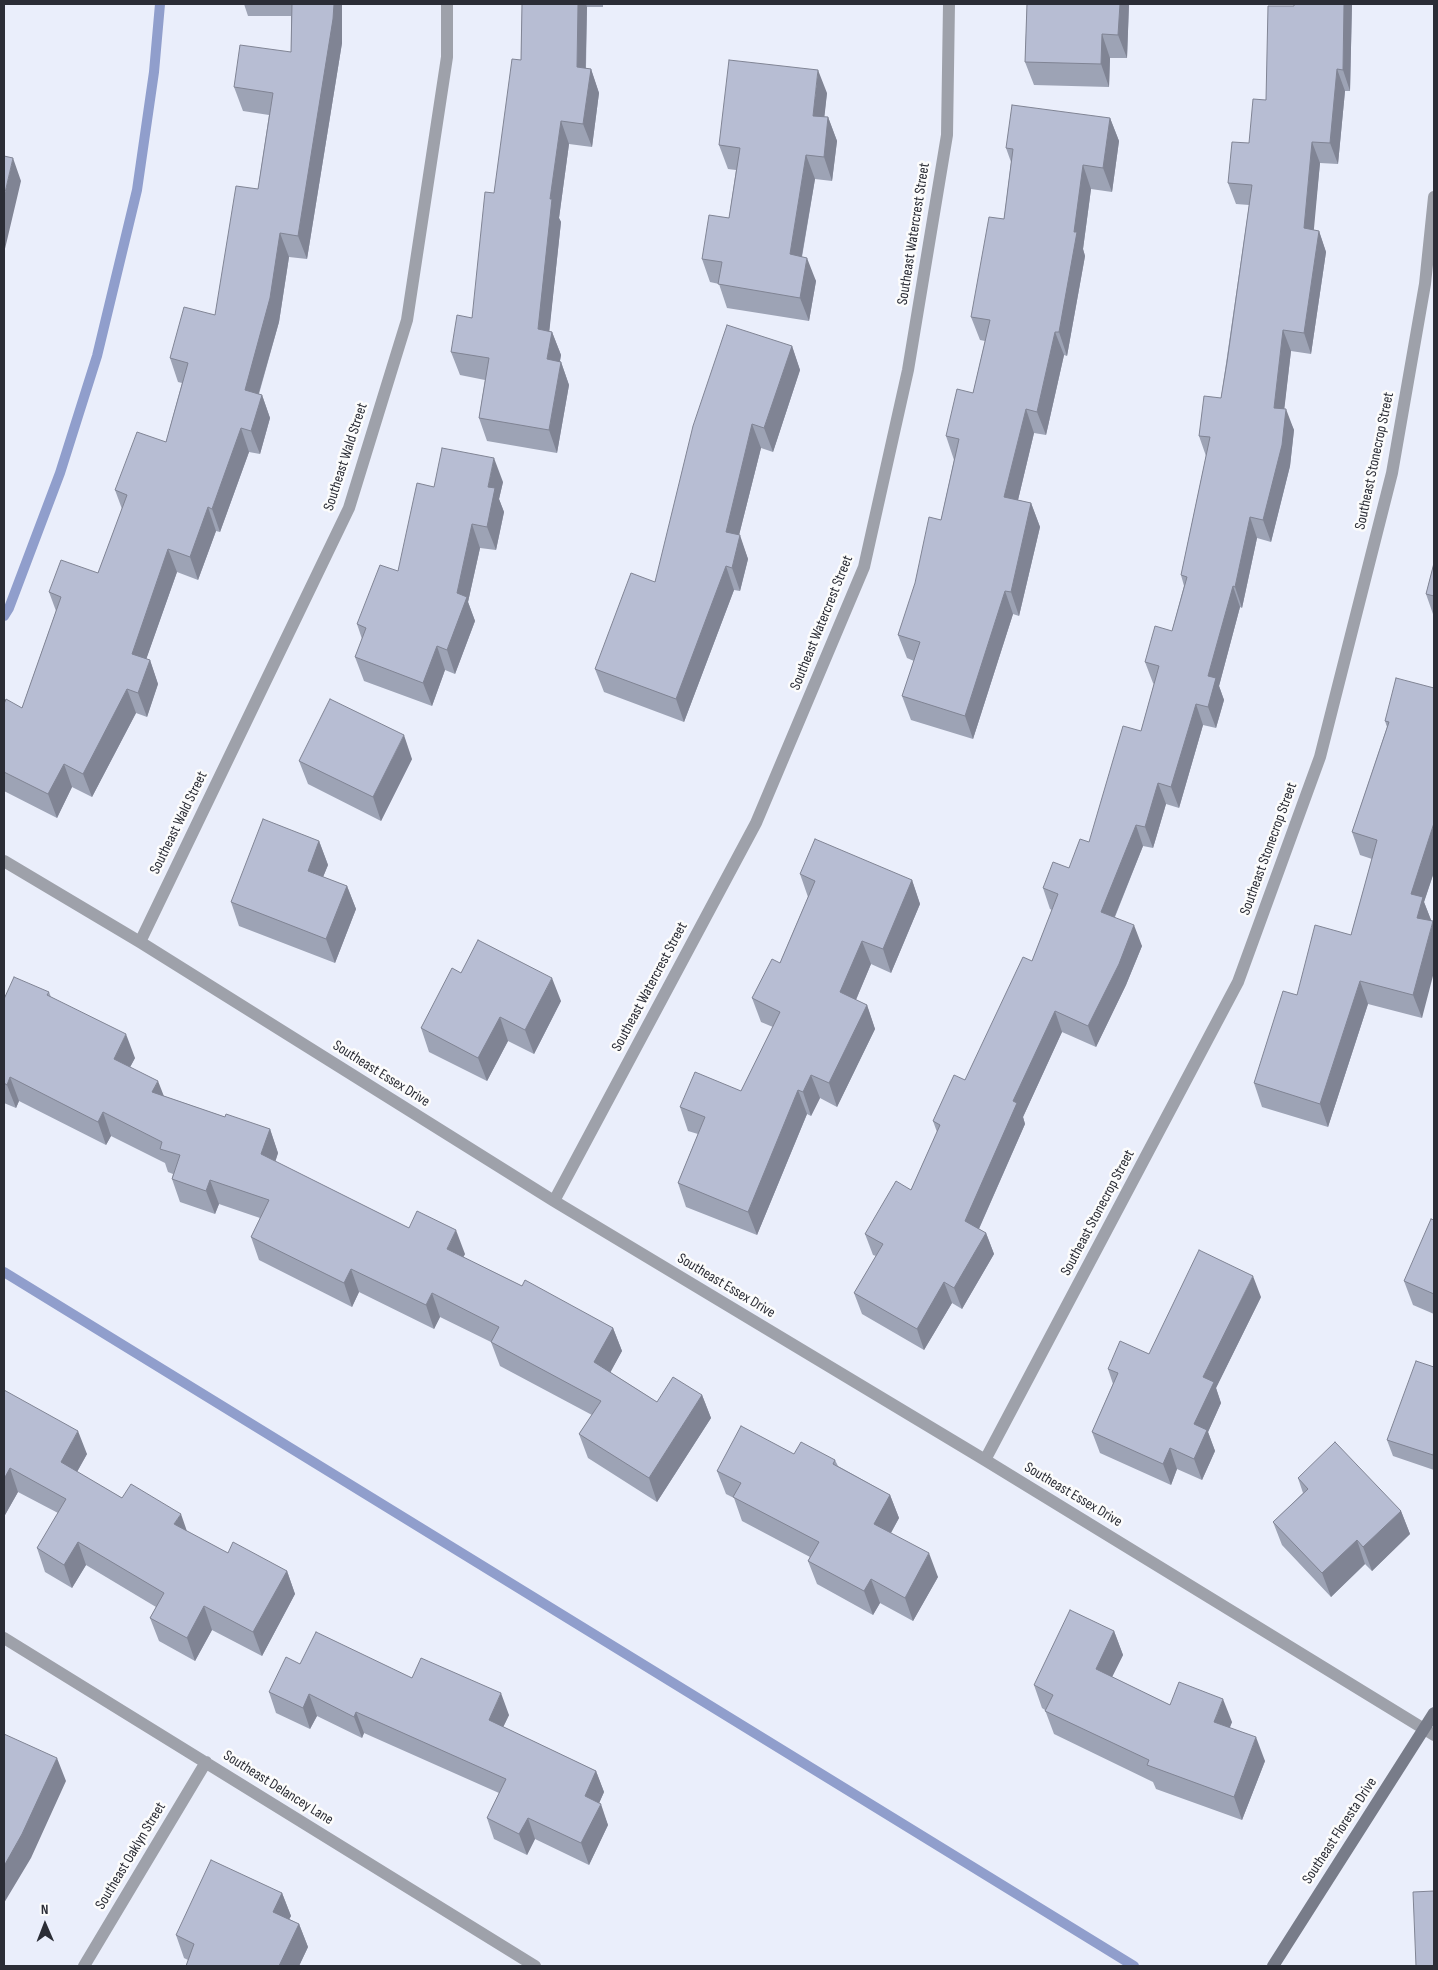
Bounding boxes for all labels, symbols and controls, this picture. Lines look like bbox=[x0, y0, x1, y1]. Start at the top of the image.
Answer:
street label: Southeast Watercrest Street bbox=[894, 162, 934, 306]
street label: Southeast Stonecrop Street bbox=[1352, 391, 1398, 531]
street label: Southeast Wald Street bbox=[320, 401, 372, 513]
street label: Southeast Watercrest Street bbox=[787, 553, 857, 693]
street label: Southeast Wald Street bbox=[146, 769, 212, 877]
street label: Southeast Stonecrop Street bbox=[1237, 780, 1301, 918]
street label: Southeast Watercrest Street bbox=[608, 919, 692, 1055]
street label: Southeast Essex Drive bbox=[329, 1037, 433, 1111]
street label: Southeast Stonecrop Street bbox=[1057, 1147, 1139, 1279]
street label: Southeast Essex Drive bbox=[674, 1250, 778, 1322]
street label: Southeast Essex Drive bbox=[1021, 1459, 1125, 1531]
street label: Southeast Delancey Lane bbox=[220, 1747, 336, 1829]
street label: Southeast Floresta Drive bbox=[1299, 1774, 1381, 1888]
street label: Southeast Oaklyn Street bbox=[92, 1799, 170, 1913]
north arrow bbox=[20, 1900, 70, 1950]
text: N bbox=[41, 1901, 49, 1918]

